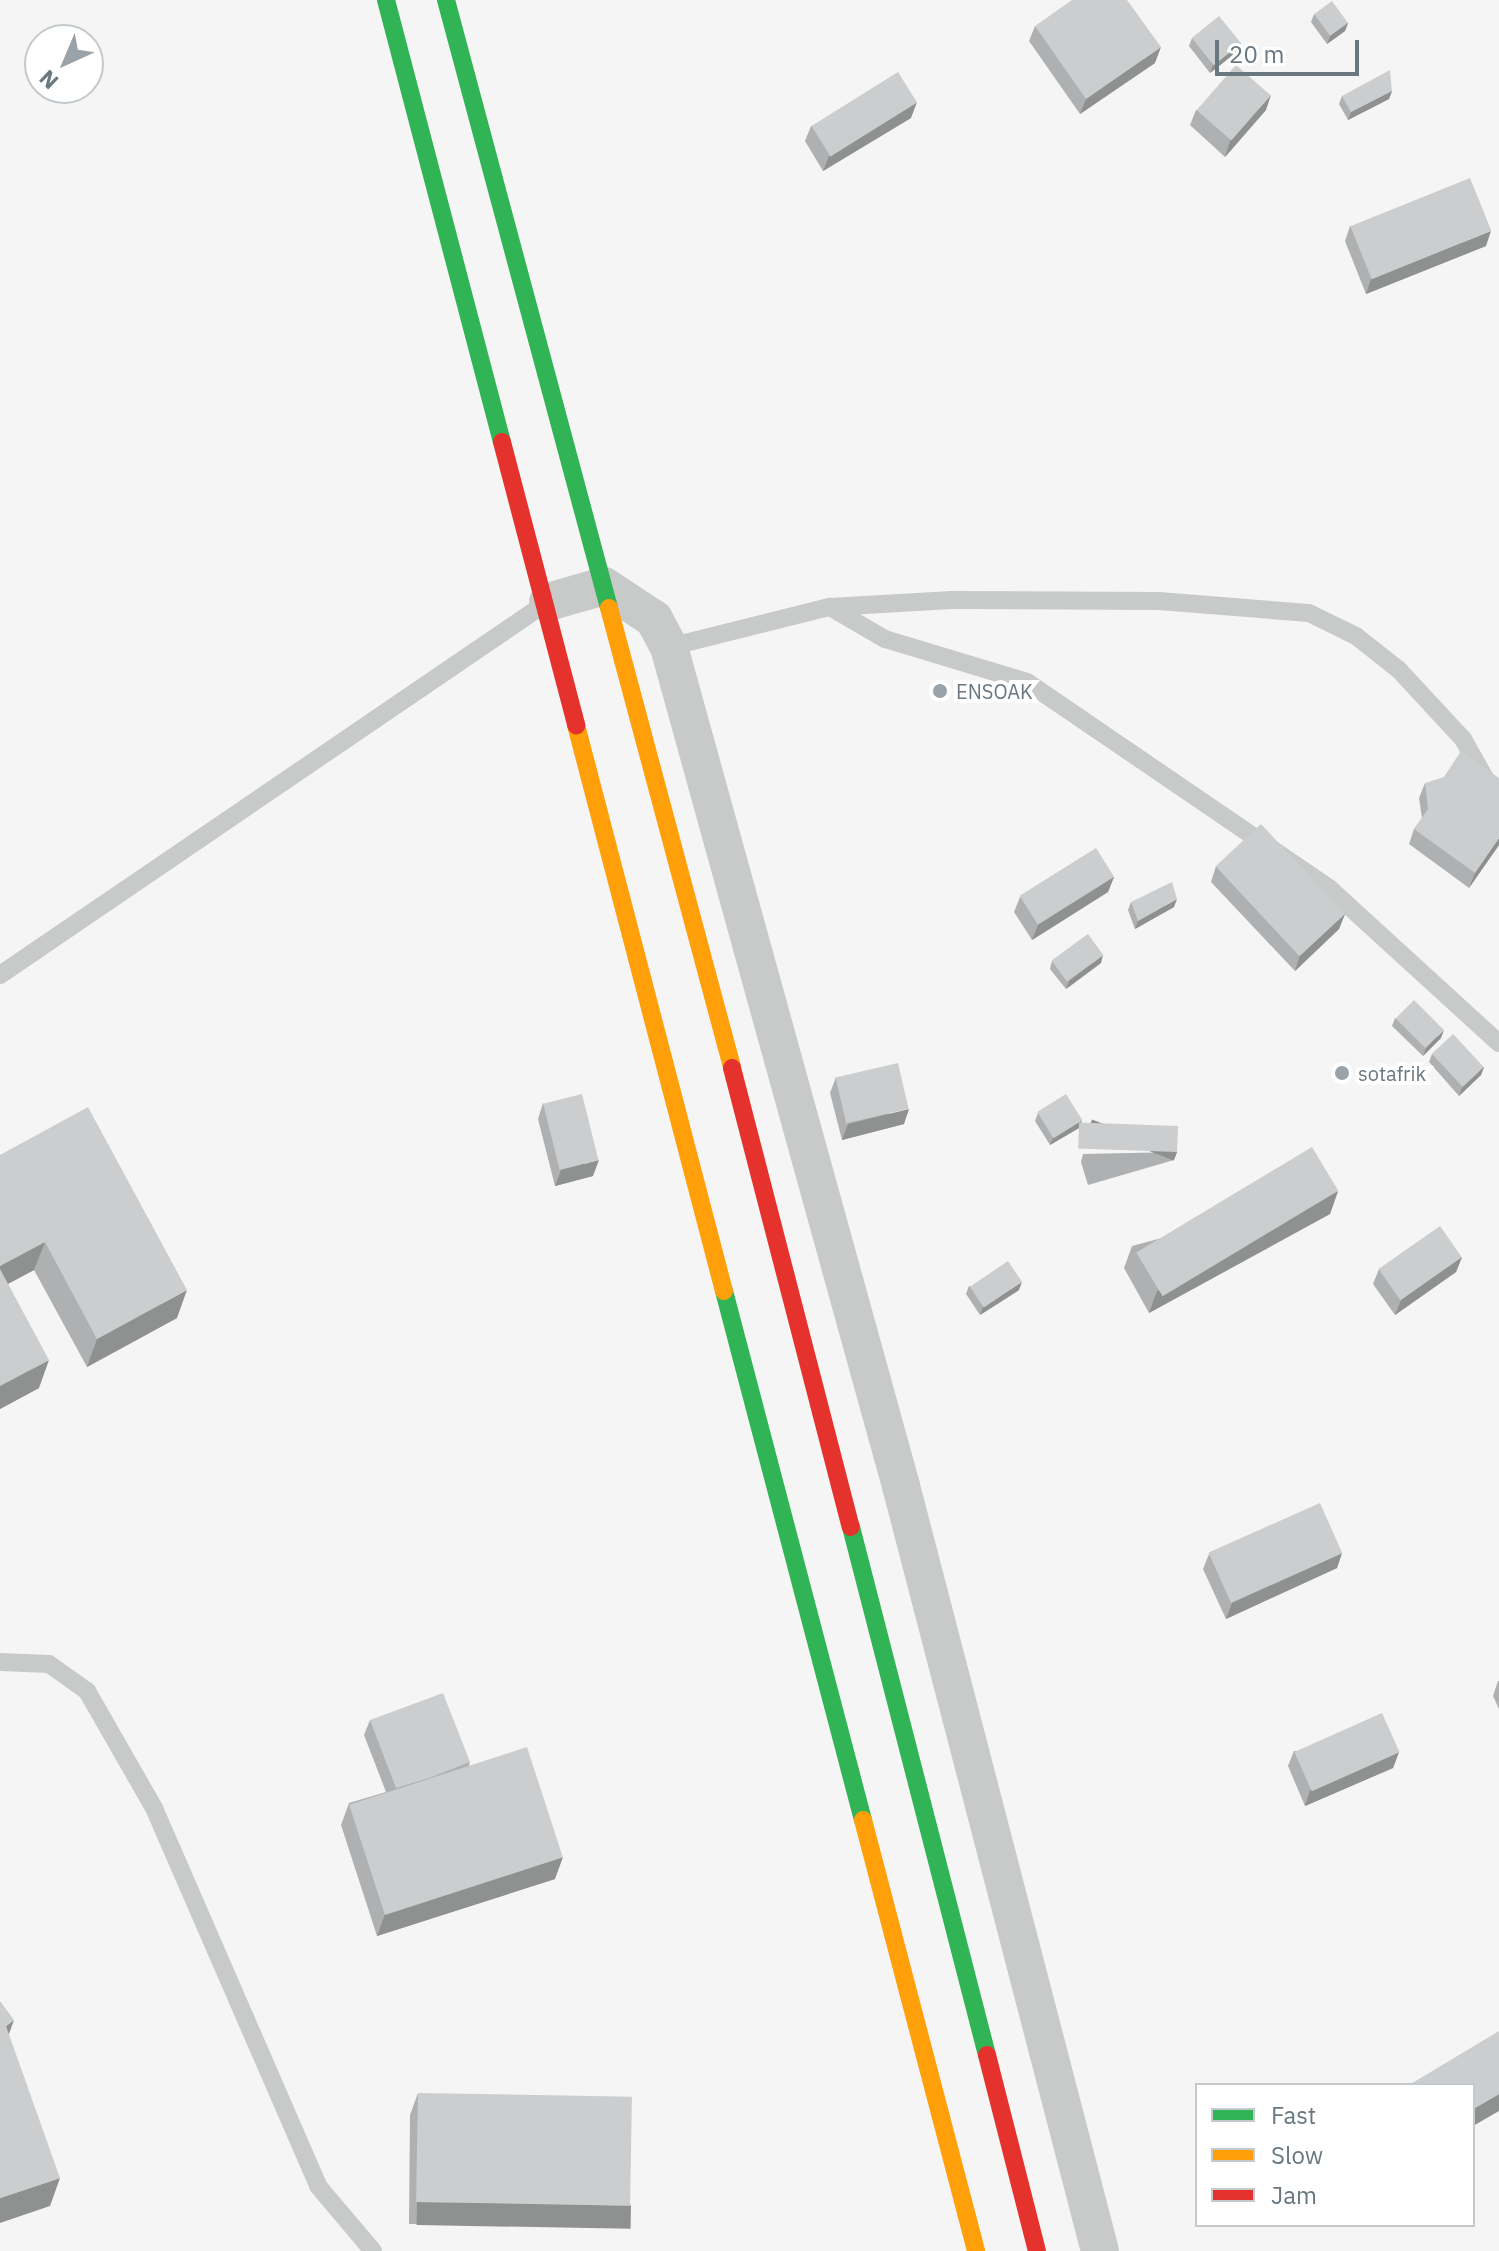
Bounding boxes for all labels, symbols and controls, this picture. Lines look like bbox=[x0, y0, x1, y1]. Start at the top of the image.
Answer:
north arrow bbox=[24, 24, 104, 104]
scale bar bbox=[1219, 24, 1363, 74]
text: 20 m bbox=[1229, 38, 1284, 70]
text: N bbox=[33, 64, 64, 96]
place label: ENSOAK bbox=[956, 679, 1033, 703]
marker: ENSOAK bbox=[931, 682, 949, 700]
place label: sotafrik bbox=[1358, 1061, 1426, 1085]
marker: sotafrik bbox=[1333, 1064, 1351, 1082]
legend bbox=[1195, 2083, 1475, 2227]
text: Fast bbox=[1271, 2099, 1316, 2131]
text: Slow bbox=[1271, 2139, 1323, 2171]
text: Jam bbox=[1271, 2179, 1317, 2211]

